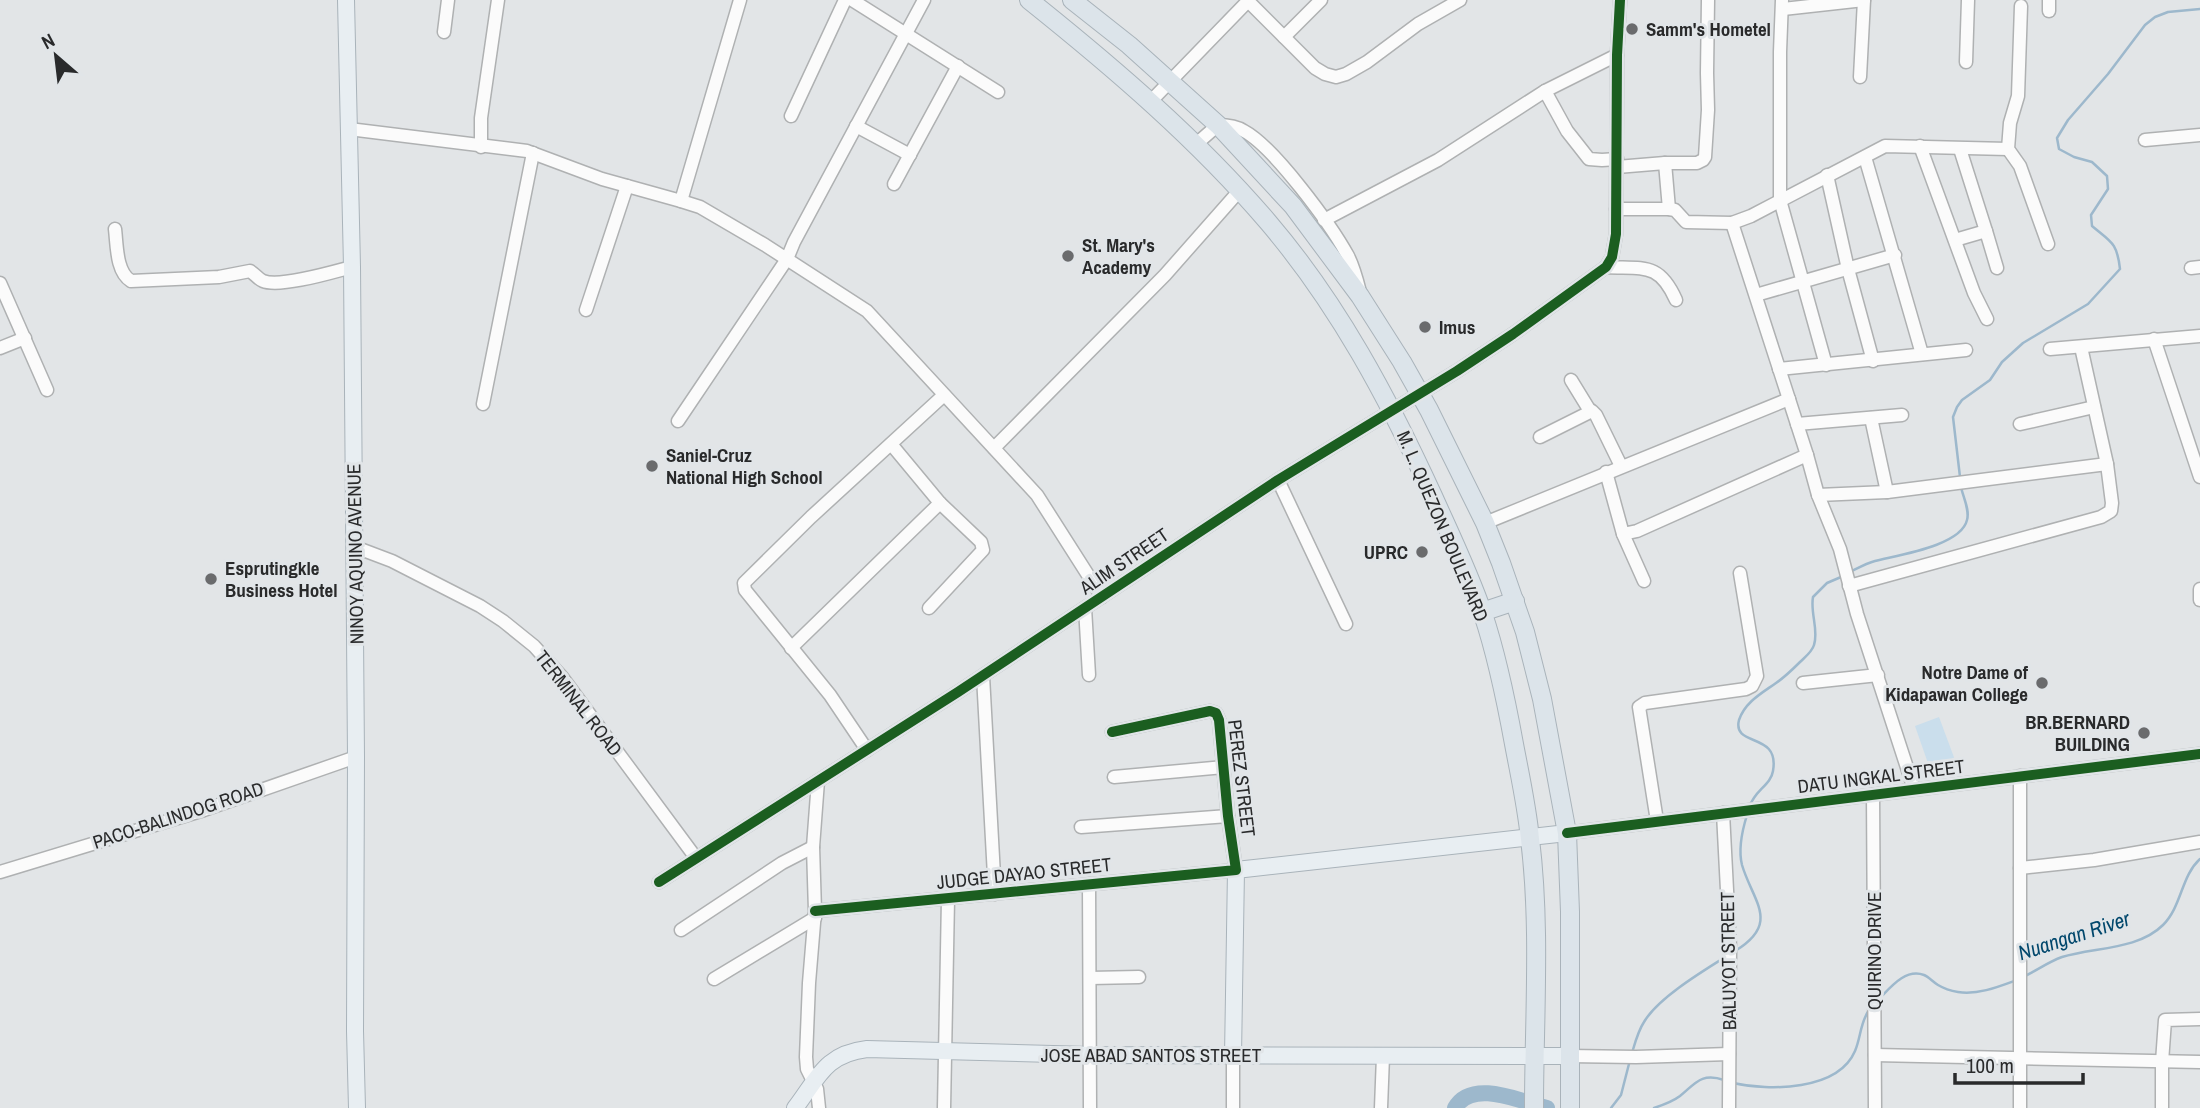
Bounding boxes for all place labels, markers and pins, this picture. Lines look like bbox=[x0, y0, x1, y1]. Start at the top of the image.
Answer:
place label: Samm's Hometel bbox=[1646, 16, 1771, 42]
marker: Samm's Hometel bbox=[1624, 21, 1640, 37]
place label: St. Mary's Academy bbox=[1082, 232, 1155, 280]
marker: St. Mary's Academy bbox=[1060, 248, 1076, 264]
place label: Imus bbox=[1439, 314, 1475, 340]
marker: Imus bbox=[1417, 319, 1433, 335]
place label: Saniel-Cruz National High School bbox=[666, 442, 823, 490]
marker: Saniel-Cruz National High School bbox=[644, 458, 660, 474]
place label: UPRC bbox=[1364, 539, 1408, 565]
marker: UPRC bbox=[1414, 544, 1430, 560]
place label: Esprutingkle Business Hotel bbox=[225, 555, 338, 603]
marker: Esprutingkle Business Hotel bbox=[203, 571, 219, 587]
place label: Notre Dame of Kidapawan College bbox=[1885, 659, 2029, 707]
marker: Notre Dame of Kidapawan College bbox=[2034, 675, 2050, 691]
place label: BR.BERNARD BUILDING bbox=[2025, 709, 2130, 757]
marker: BR.BERNARD BUILDING bbox=[2136, 725, 2152, 741]

